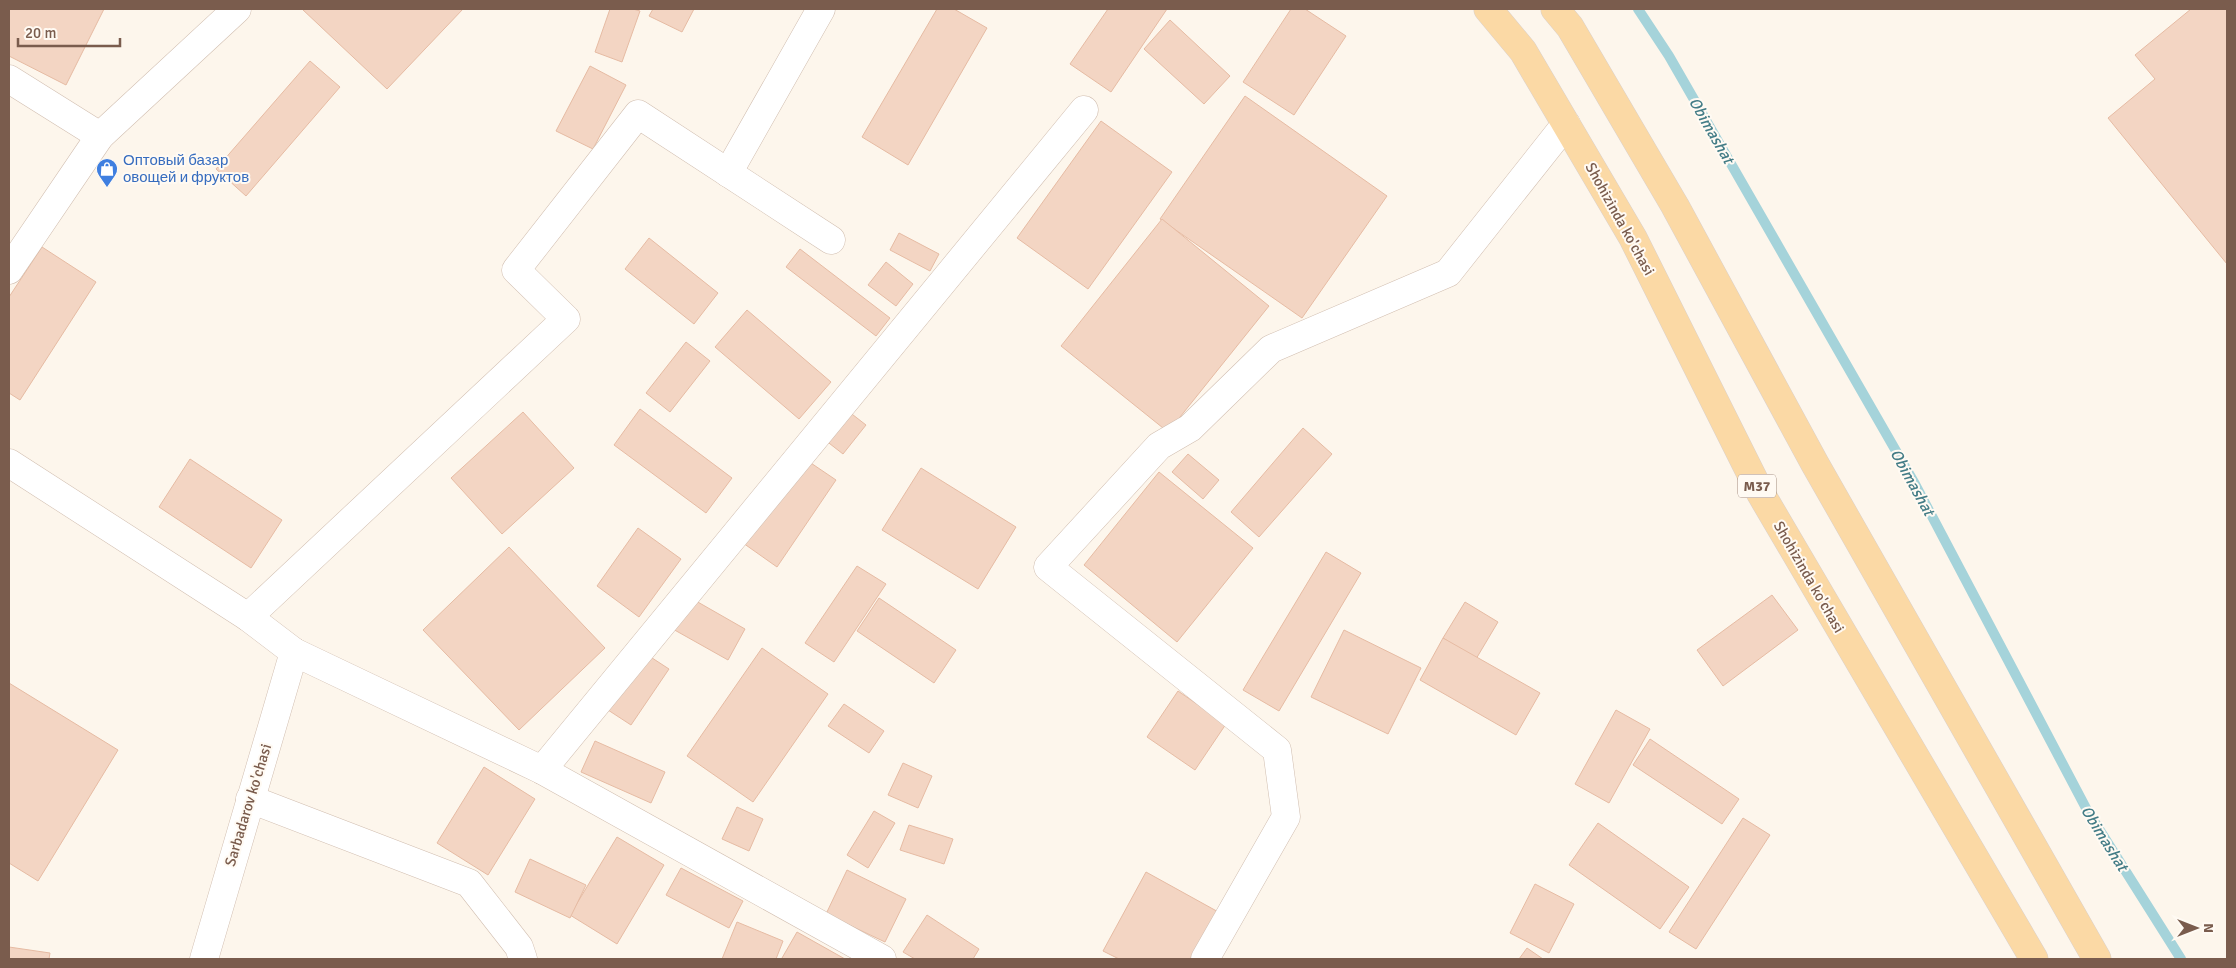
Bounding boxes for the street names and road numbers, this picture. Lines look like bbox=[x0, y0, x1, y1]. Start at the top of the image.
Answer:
street label: Shohizinda ko'chasi bbox=[1582, 160, 1658, 278]
road number: M37 bbox=[1738, 474, 1776, 498]
street label: Shohizinda ko'chasi bbox=[1770, 518, 1848, 636]
street label: Sarbadarov ko'chasi bbox=[221, 742, 275, 868]

